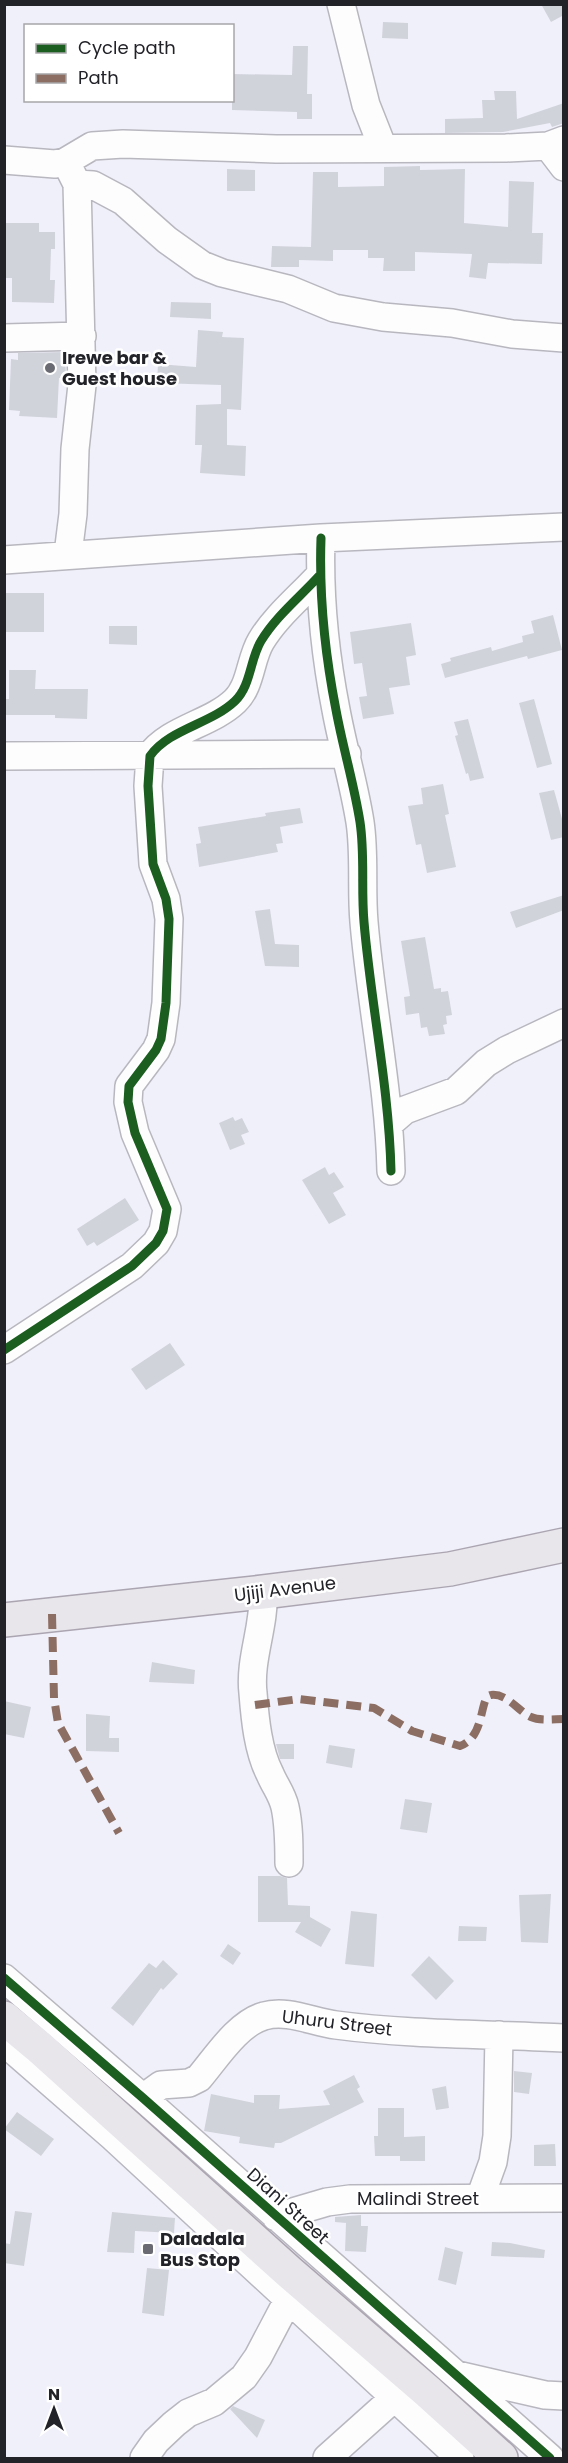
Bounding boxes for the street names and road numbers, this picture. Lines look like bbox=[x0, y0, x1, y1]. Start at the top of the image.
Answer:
street label: Ujiji Avenue bbox=[233, 1570, 337, 1607]
street label: Uhuru Street bbox=[280, 2003, 394, 2042]
street label: Diani Street bbox=[242, 2162, 335, 2249]
street label: Malindi Street bbox=[357, 2186, 479, 2211]

